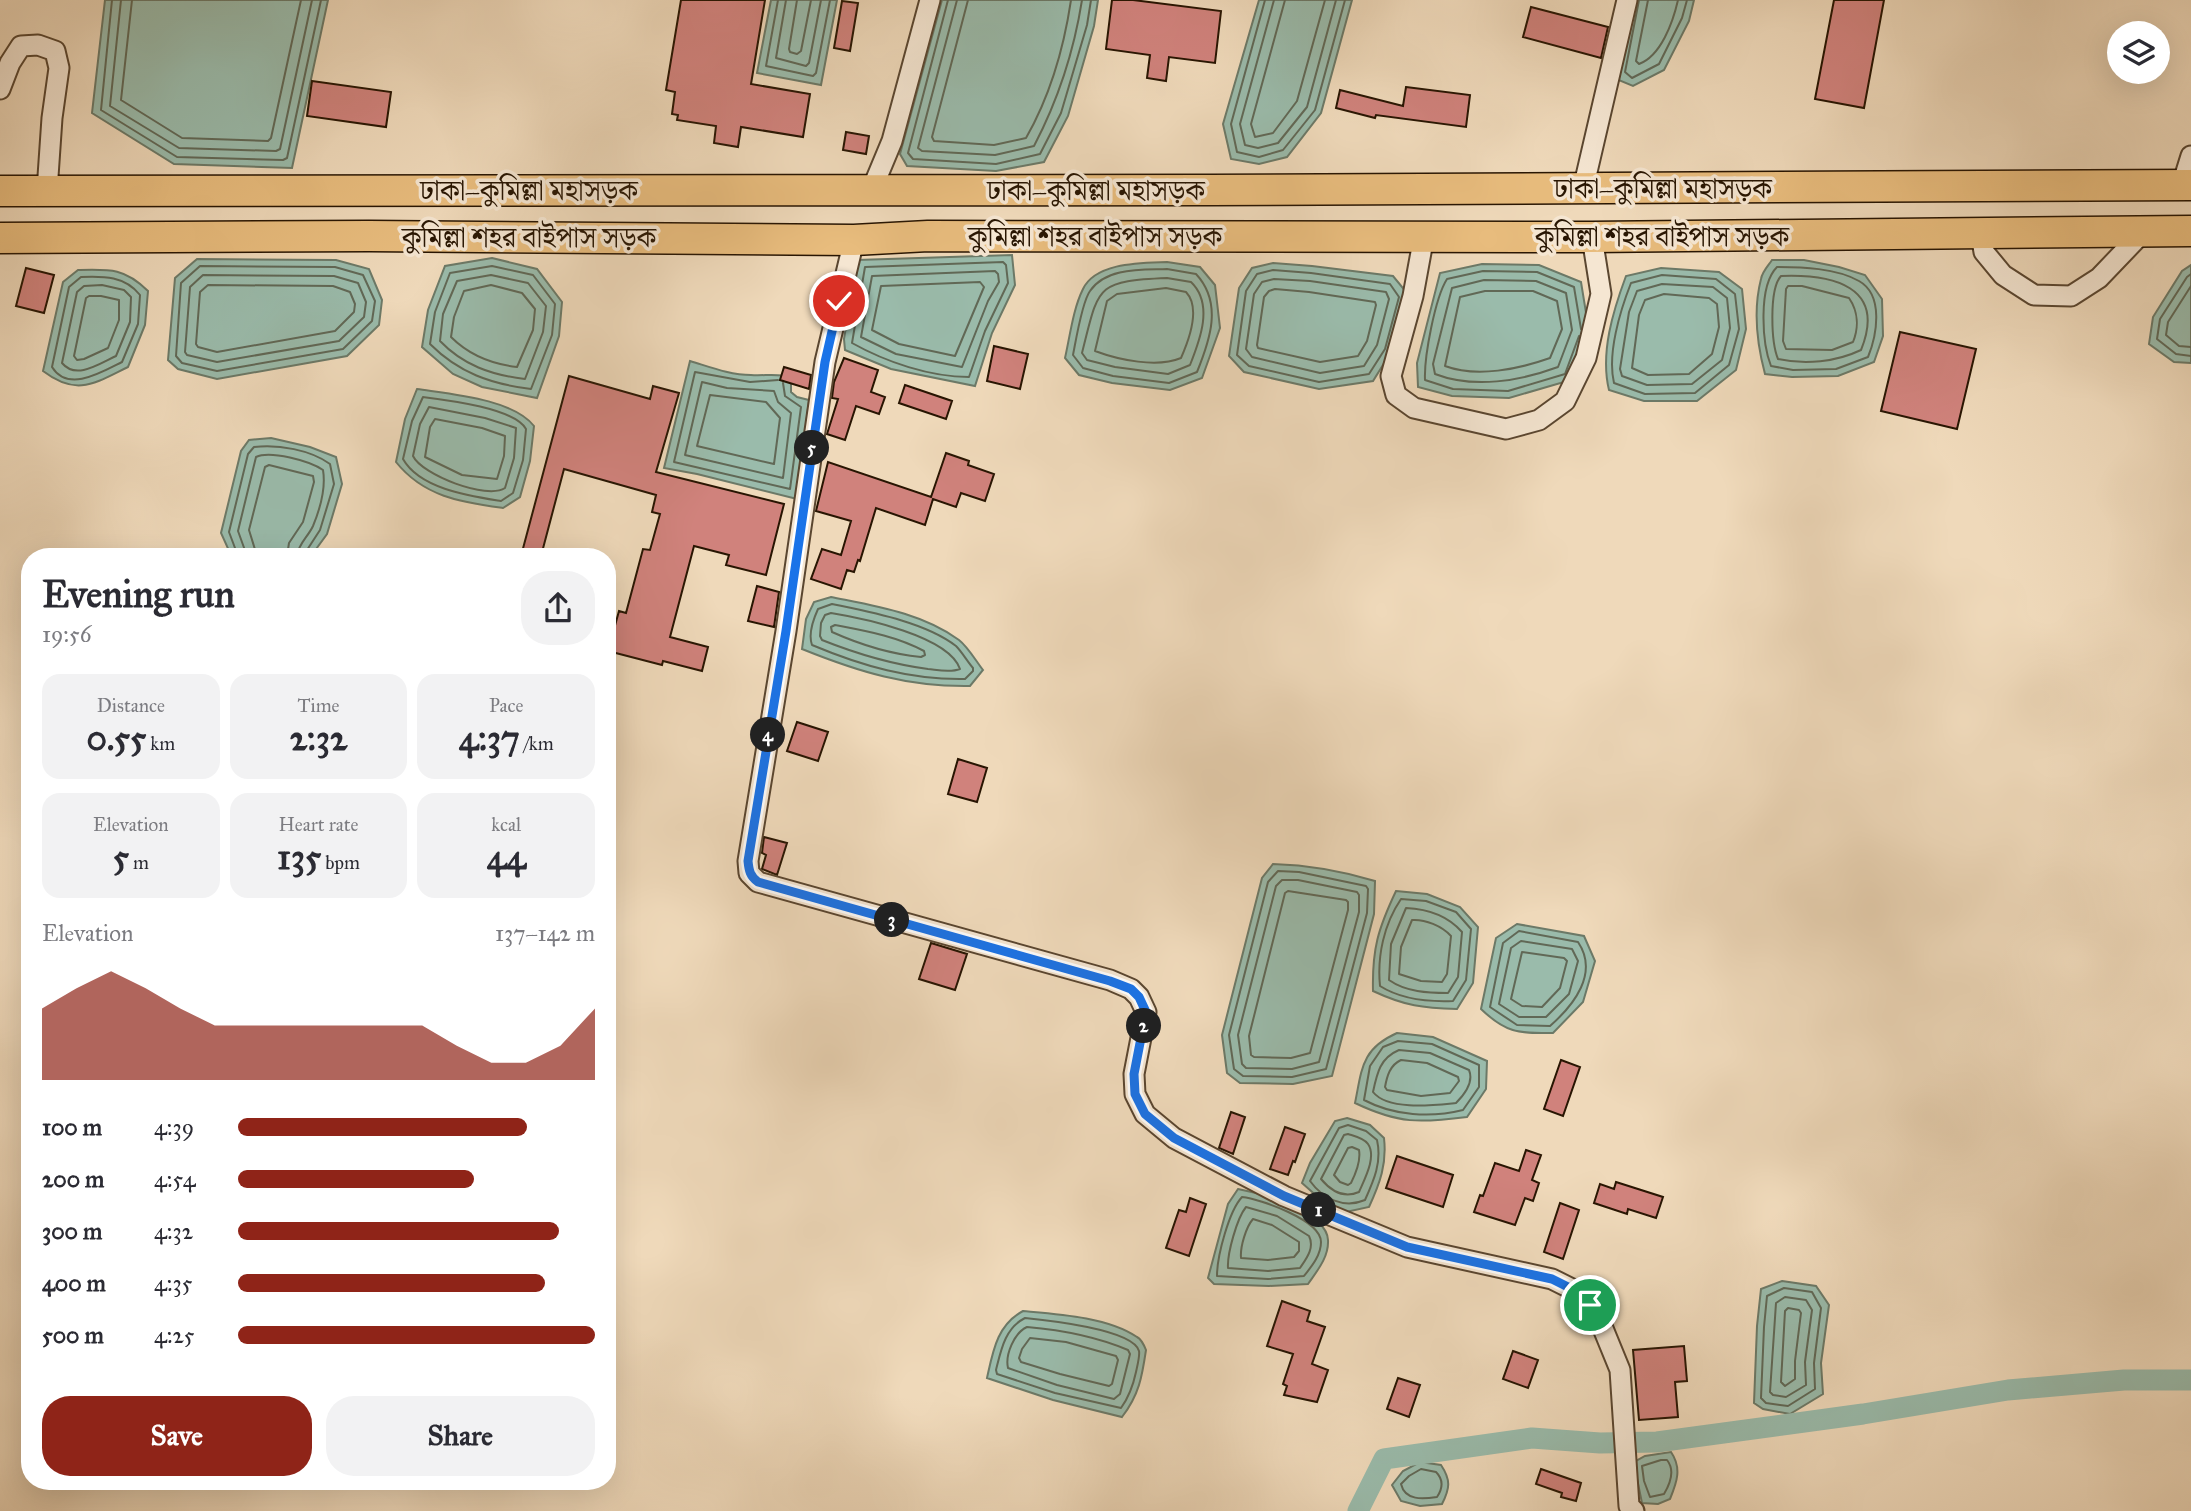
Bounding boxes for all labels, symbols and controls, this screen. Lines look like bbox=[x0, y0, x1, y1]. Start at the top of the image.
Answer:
map controls bbox=[2107, 21, 2170, 84]
button: layers bbox=[2107, 21, 2170, 84]
street label: ঢাকা–কুমিল্লা মহাসড়ক bbox=[1553, 171, 1773, 206]
street label: ঢাকা–কুমিল্লা মহাসড়ক bbox=[419, 173, 639, 208]
street label: ঢাকা–কুমিল্লা মহাসড়ক bbox=[986, 173, 1206, 208]
street label: কুমিল্লা শহর বাইপাস সড়ক bbox=[967, 219, 1224, 254]
street label: কুমিল্লা শহর বাইপাস সড়ক bbox=[1534, 219, 1791, 254]
street label: কুমিল্লা শহর বাইপাস সড়ক bbox=[401, 220, 658, 255]
pin bbox=[809, 271, 869, 331]
icon: check bbox=[820, 282, 858, 320]
pin: 5 bbox=[794, 430, 830, 466]
text: 5 bbox=[807, 436, 816, 459]
text: Evening run bbox=[42, 571, 235, 617]
button: share bbox=[521, 571, 595, 645]
text: 19:56 bbox=[42, 620, 92, 648]
text: Distance bbox=[97, 694, 165, 717]
text: Time bbox=[297, 694, 340, 717]
text: Pace bbox=[489, 694, 523, 717]
text: 0.55 bbox=[87, 717, 146, 760]
text: 2:32 bbox=[290, 717, 347, 760]
text: 4:37 bbox=[459, 717, 520, 760]
pin: 4 bbox=[750, 718, 786, 752]
text: 4 bbox=[762, 723, 773, 746]
text: km bbox=[146, 732, 175, 755]
text: /km bbox=[520, 732, 554, 755]
text: Elevation bbox=[93, 813, 169, 836]
text: Heart rate bbox=[279, 813, 358, 836]
text: kcal bbox=[491, 813, 521, 836]
text: 5 bbox=[113, 836, 129, 879]
text: 135 bbox=[277, 836, 321, 879]
text: 44 bbox=[487, 836, 526, 879]
text: m bbox=[129, 851, 149, 874]
text: bpm bbox=[321, 851, 360, 874]
pin: 3 bbox=[874, 902, 910, 937]
text: 3 bbox=[888, 908, 895, 931]
text: Elevation bbox=[42, 919, 133, 947]
text: 137–142 m bbox=[495, 919, 595, 947]
pin: 2 bbox=[1126, 1009, 1162, 1044]
text: 2 bbox=[1139, 1014, 1148, 1037]
text: 100 m bbox=[42, 1113, 102, 1141]
text: 4:39 bbox=[154, 1113, 194, 1141]
text: 200 m bbox=[42, 1165, 104, 1193]
text: 4:54 bbox=[154, 1165, 196, 1193]
pin: 1 bbox=[1302, 1192, 1336, 1228]
text: 1 bbox=[1315, 1198, 1322, 1221]
text: 300 m bbox=[42, 1217, 102, 1245]
text: 4:32 bbox=[154, 1217, 193, 1245]
text: 400 m bbox=[42, 1269, 106, 1297]
text: 4:35 bbox=[154, 1269, 193, 1297]
pin bbox=[1560, 1275, 1620, 1335]
icon: arrive bbox=[1571, 1286, 1609, 1324]
text: 500 m bbox=[42, 1321, 104, 1349]
text: 4:25 bbox=[154, 1321, 194, 1349]
button: Save bbox=[42, 1396, 312, 1476]
button: Share bbox=[326, 1396, 595, 1476]

